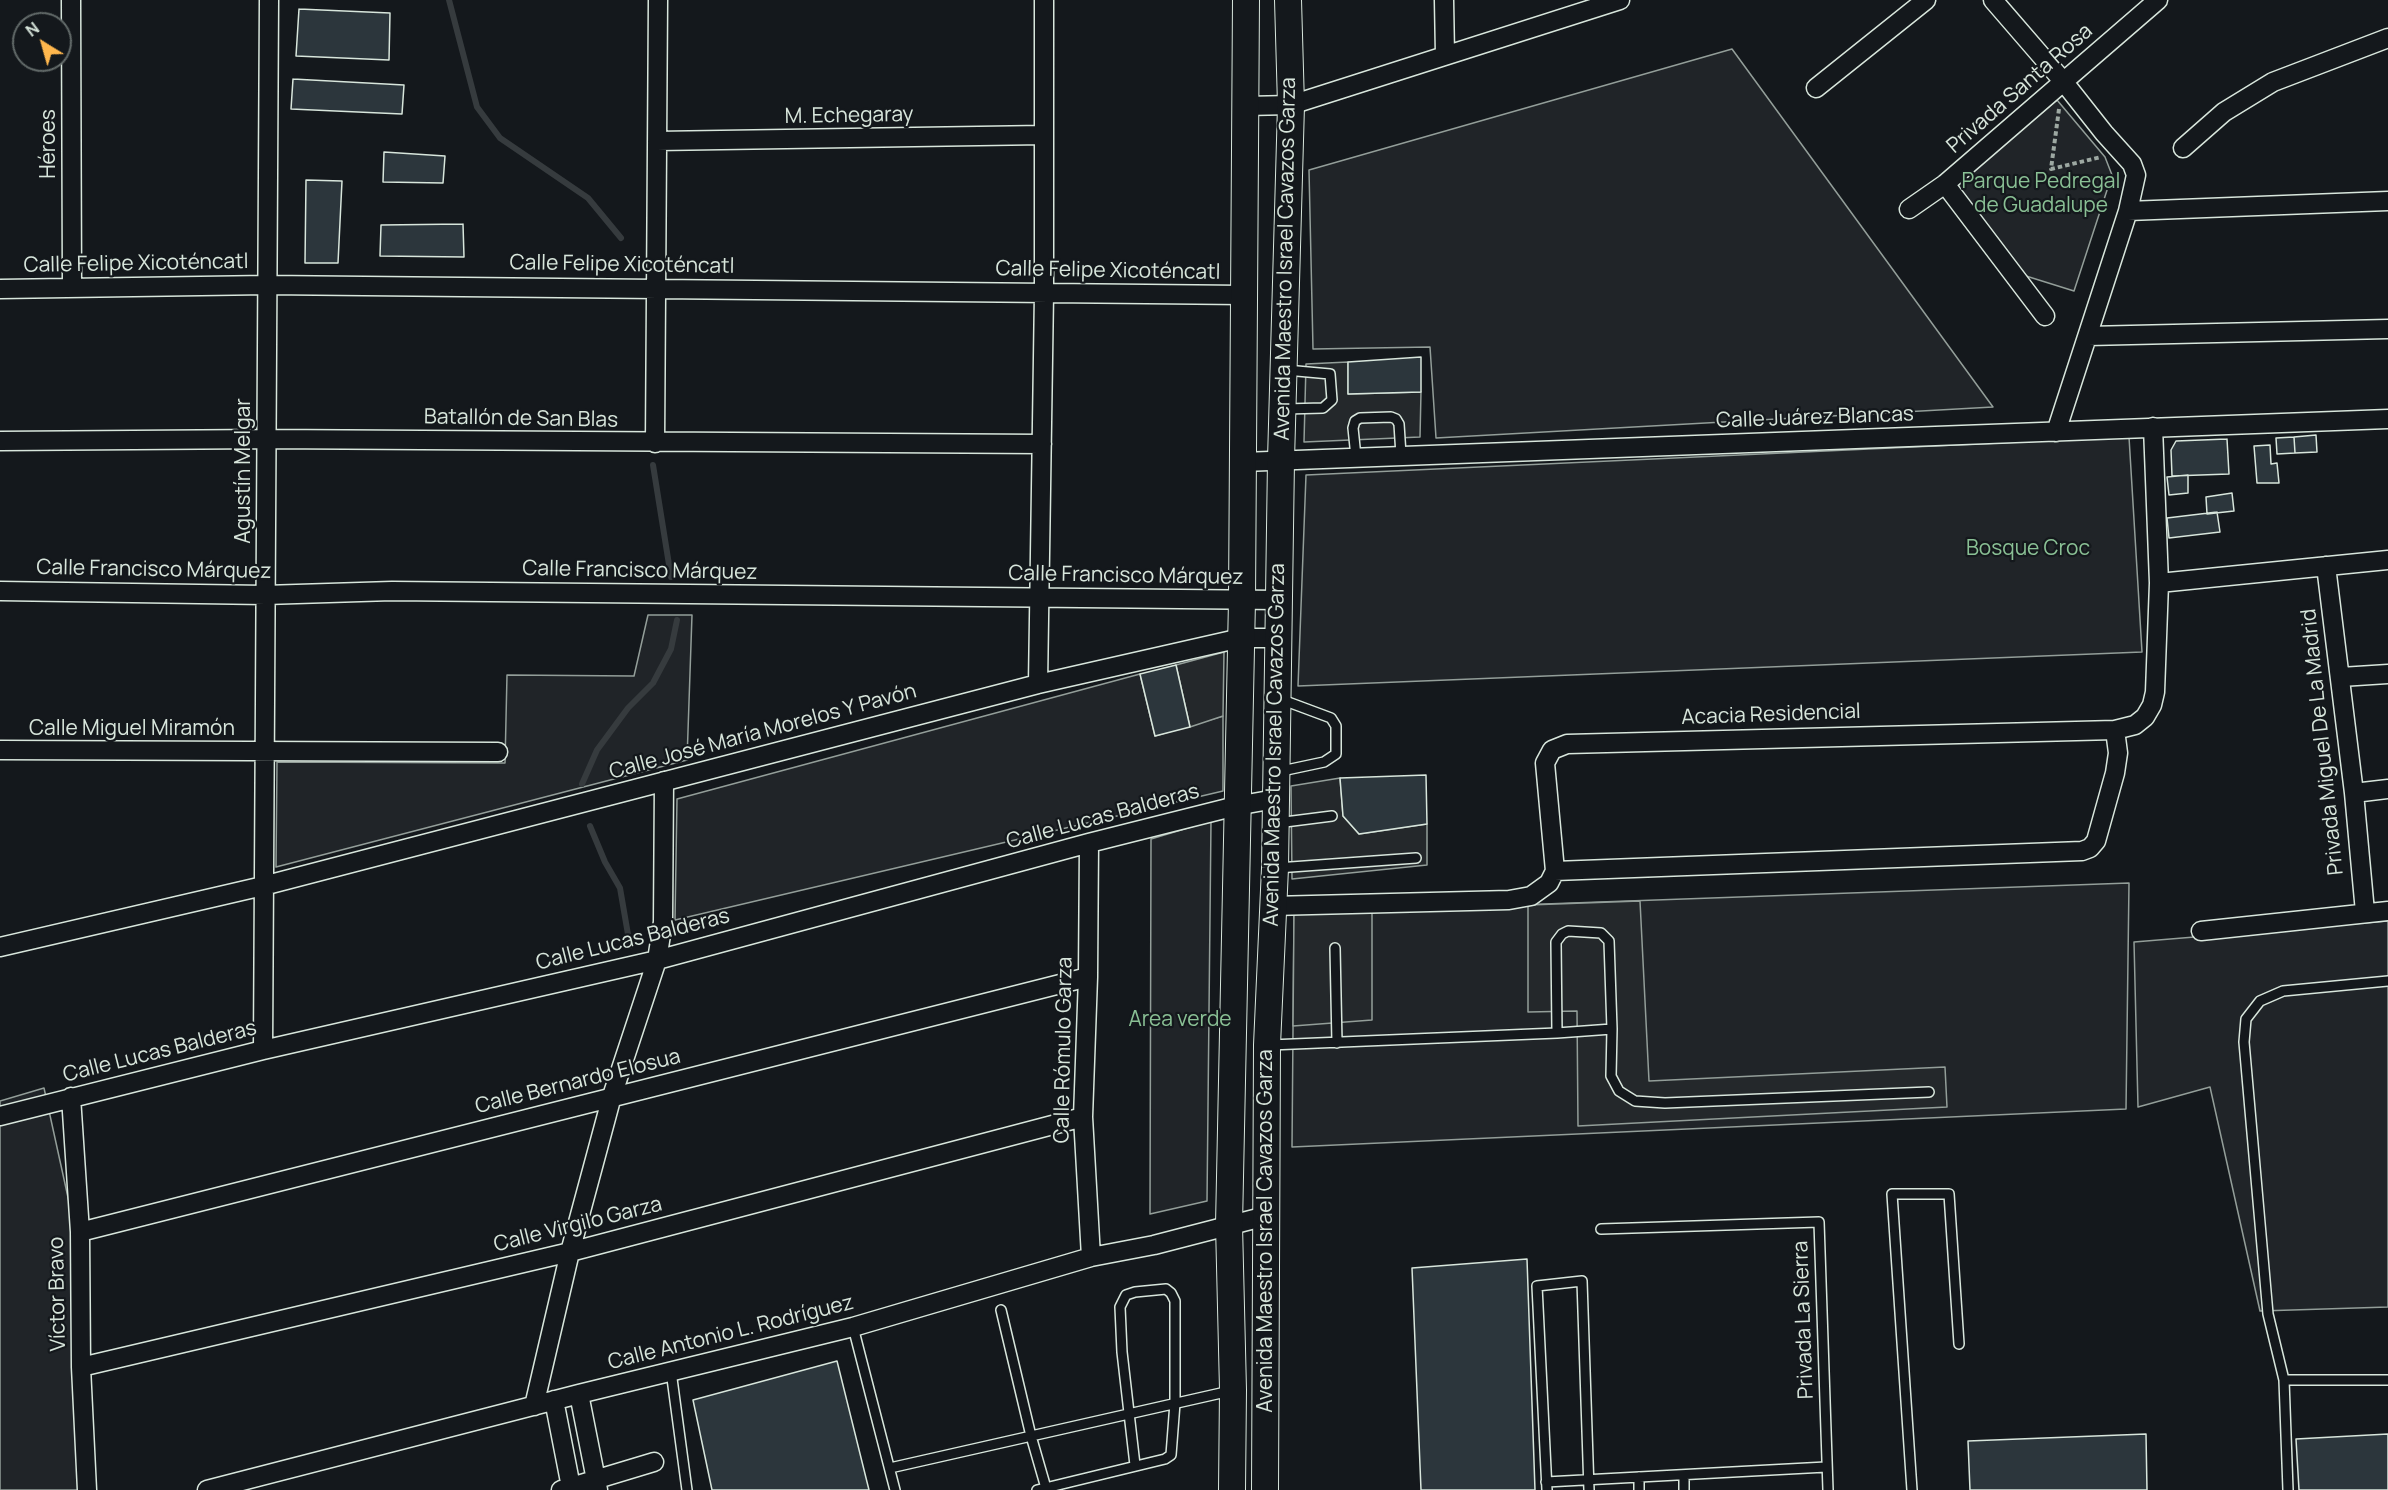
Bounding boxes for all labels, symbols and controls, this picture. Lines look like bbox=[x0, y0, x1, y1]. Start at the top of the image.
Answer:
north arrow bbox=[12, 12, 72, 72]
text: N bbox=[21, 17, 44, 41]
street label: Privada Santa Rosa bbox=[1942, 19, 2098, 159]
street label: Avenida Maestro Israel Cavazos Garza bbox=[1270, 77, 1302, 441]
street label: M. Echegaray bbox=[784, 102, 914, 130]
street label: Héroes bbox=[36, 109, 62, 179]
park label: Parque Pedregal de Guadalupe bbox=[1962, 169, 2120, 219]
street label: Calle Felipe Xicoténcatl bbox=[23, 249, 249, 279]
street label: Calle Felipe Xicoténcatl bbox=[509, 250, 735, 280]
street label: Calle Felipe Xicoténcatl bbox=[995, 256, 1221, 286]
street label: Agustín Melgar bbox=[231, 398, 257, 544]
street label: Calle Juárez Blancas bbox=[1716, 402, 1914, 434]
street label: Batallón de San Blas bbox=[424, 405, 618, 433]
park label: Bosque Croc bbox=[1966, 536, 2090, 562]
street label: Calle Francisco Márquez bbox=[36, 555, 272, 585]
street label: Calle Francisco Márquez bbox=[522, 556, 758, 586]
street label: Calle Francisco Márquez bbox=[1008, 561, 1244, 591]
street label: Avenida Maestro Israel Cavazos Garza bbox=[1259, 563, 1291, 927]
street label: Privada Miguel De La Madrid bbox=[2296, 607, 2350, 877]
street label: Calle José María Morelos Y Pavón bbox=[607, 679, 919, 785]
street label: Acacia Residencial bbox=[1681, 699, 1861, 731]
street label: Calle Miguel Miramón bbox=[29, 716, 235, 742]
street label: Calle Lucas Balderas bbox=[1004, 779, 1202, 855]
street label: Calle Lucas Balderas bbox=[534, 904, 732, 976]
street label: Calle Rómulo Garza bbox=[1050, 956, 1078, 1144]
park label: Area verde bbox=[1128, 1007, 1232, 1033]
street label: Calle Lucas Balderas bbox=[61, 1016, 259, 1088]
street label: Calle Bernardo Elosua bbox=[473, 1044, 683, 1120]
street label: Avenida Maestro Israel Cavazos Garza bbox=[1253, 1049, 1279, 1413]
street label: Calle Virgilo Garza bbox=[491, 1192, 665, 1258]
street label: Víctor Bravo bbox=[44, 1236, 72, 1352]
street label: Privada La Sierra bbox=[1789, 1240, 1819, 1400]
street label: Calle Antonio L. Rodríguez bbox=[606, 1290, 856, 1376]

